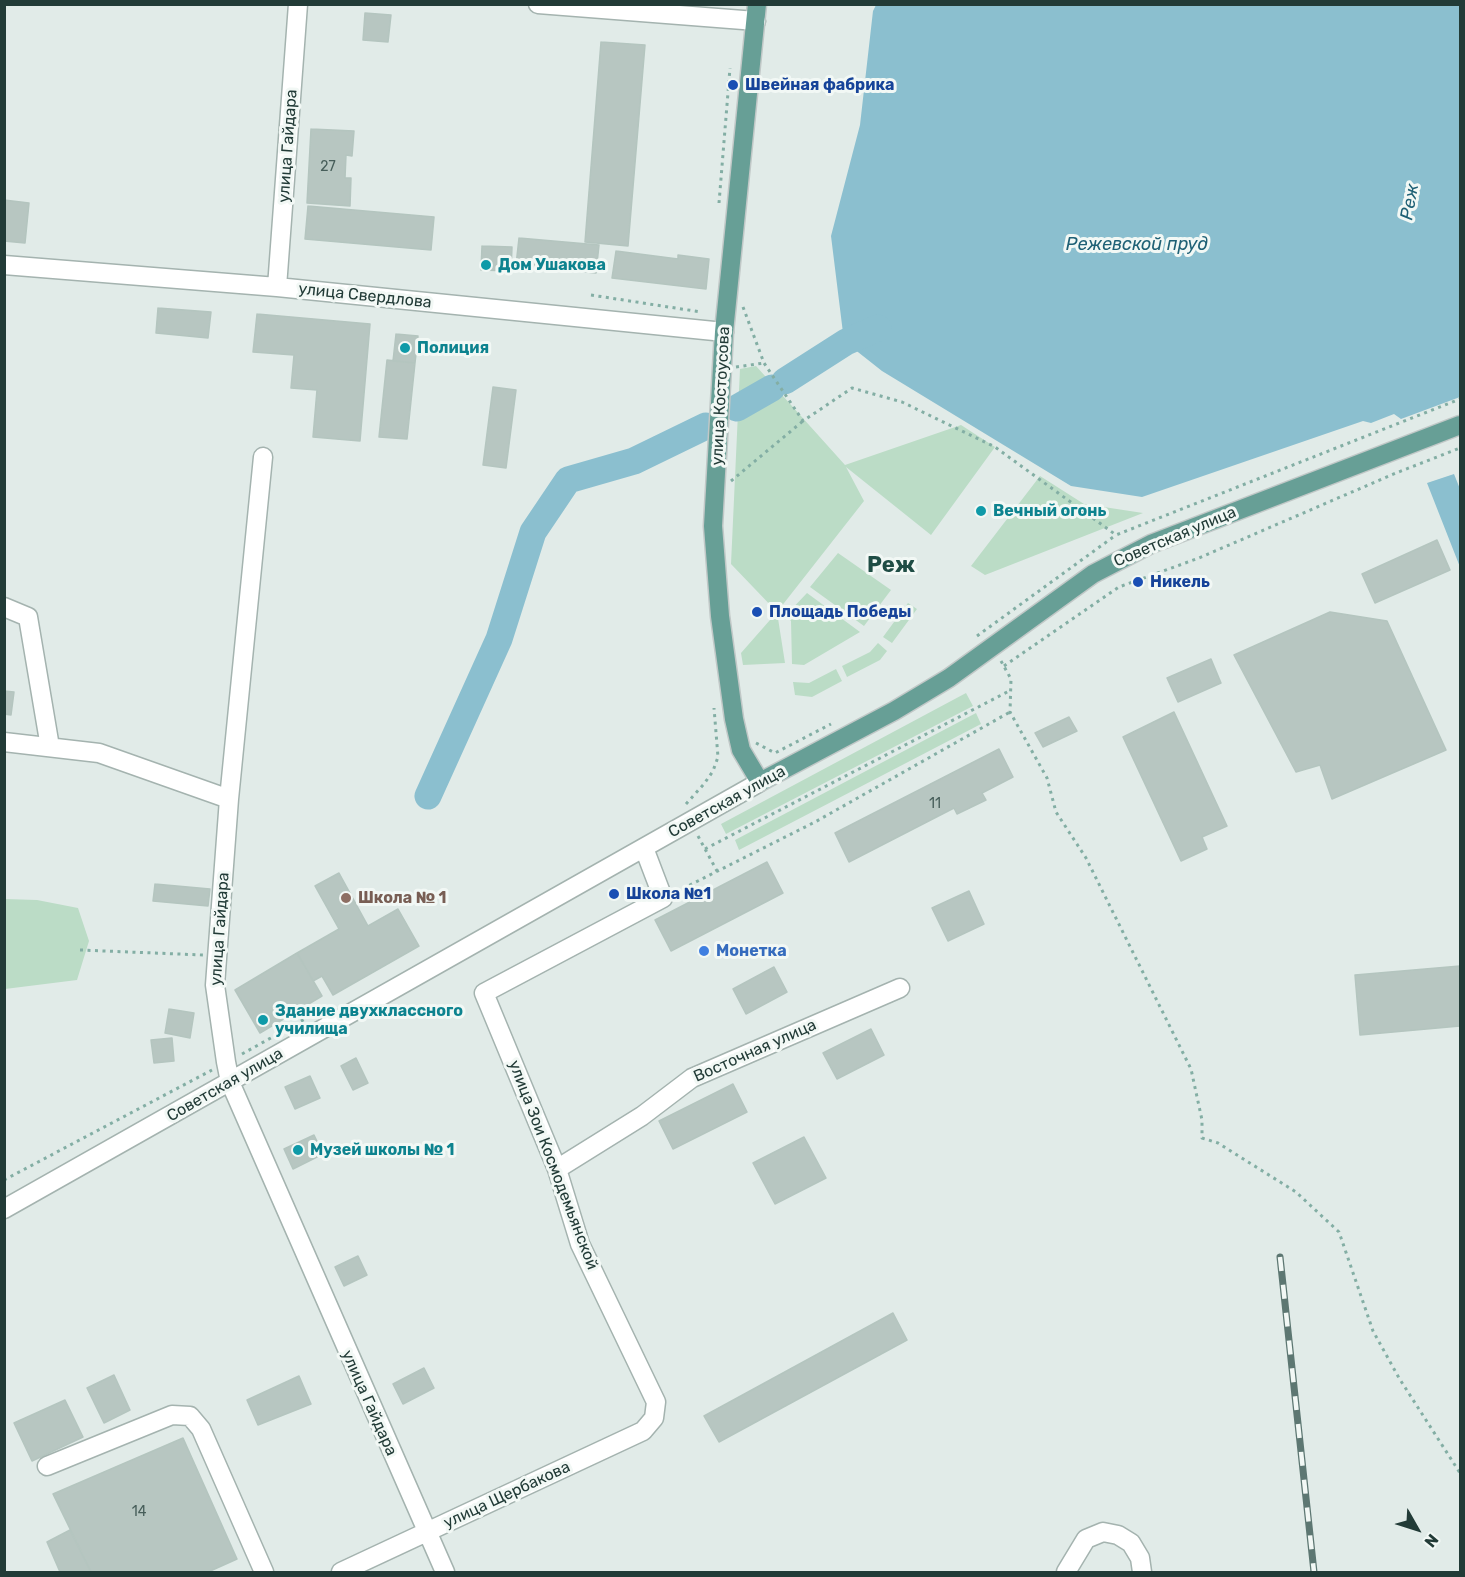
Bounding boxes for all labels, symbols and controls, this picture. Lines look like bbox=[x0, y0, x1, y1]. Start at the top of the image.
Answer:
place label: Швейная фабрика bbox=[745, 75, 895, 95]
marker: Швейная фабрика bbox=[726, 78, 740, 92]
street label: улица Гайдара bbox=[274, 89, 302, 203]
house number: 27 bbox=[320, 159, 336, 175]
water label: Реж bbox=[1396, 182, 1424, 222]
water label: Режевской пруд bbox=[1066, 234, 1208, 256]
place label: Дом Ушакова bbox=[498, 255, 606, 275]
marker: Дом Ушакова bbox=[479, 258, 493, 272]
street label: улица Свердлова bbox=[297, 279, 433, 313]
street label: улица Костоусова bbox=[708, 326, 734, 466]
place label: Полиция bbox=[417, 338, 489, 358]
marker: Полиция bbox=[398, 341, 412, 355]
place label: Вечный огонь bbox=[993, 501, 1106, 521]
street label: Советская улица bbox=[1111, 503, 1239, 571]
marker: Вечный огонь bbox=[974, 504, 988, 518]
district label: Реж bbox=[867, 553, 915, 579]
place label: Никель bbox=[1150, 572, 1210, 592]
marker: Никель bbox=[1131, 575, 1145, 589]
place label: Площадь Победы bbox=[769, 602, 911, 622]
marker: Площадь Победы bbox=[750, 605, 764, 619]
street label: Советская улица bbox=[665, 762, 789, 842]
house number: 11 bbox=[929, 796, 941, 812]
street label: улица Гайдара bbox=[206, 872, 234, 986]
place label: Школа №1 bbox=[626, 884, 711, 904]
marker: Школа №1 bbox=[607, 887, 621, 901]
place label: Школа № 1 bbox=[358, 888, 447, 908]
marker: Школа № 1 bbox=[339, 891, 353, 905]
place label: Монетка bbox=[716, 941, 787, 961]
marker: Монетка bbox=[697, 944, 711, 958]
place label: Здание двухклассного училища bbox=[275, 1001, 463, 1039]
marker: Здание двухклассного училища bbox=[256, 1013, 270, 1027]
street label: Восточная улица bbox=[691, 1015, 819, 1087]
street label: Советская улица bbox=[164, 1044, 286, 1126]
street label: улица Зои Космодемьянской bbox=[504, 1058, 602, 1272]
place label: Музей школы № 1 bbox=[310, 1140, 455, 1160]
marker: Музей школы № 1 bbox=[291, 1143, 305, 1157]
street label: улица Гайдара bbox=[337, 1347, 401, 1459]
street label: улица Щербакова bbox=[441, 1457, 573, 1533]
north arrow bbox=[1387, 1499, 1447, 1559]
house number: 14 bbox=[132, 1504, 146, 1520]
text: N bbox=[1420, 1530, 1442, 1551]

